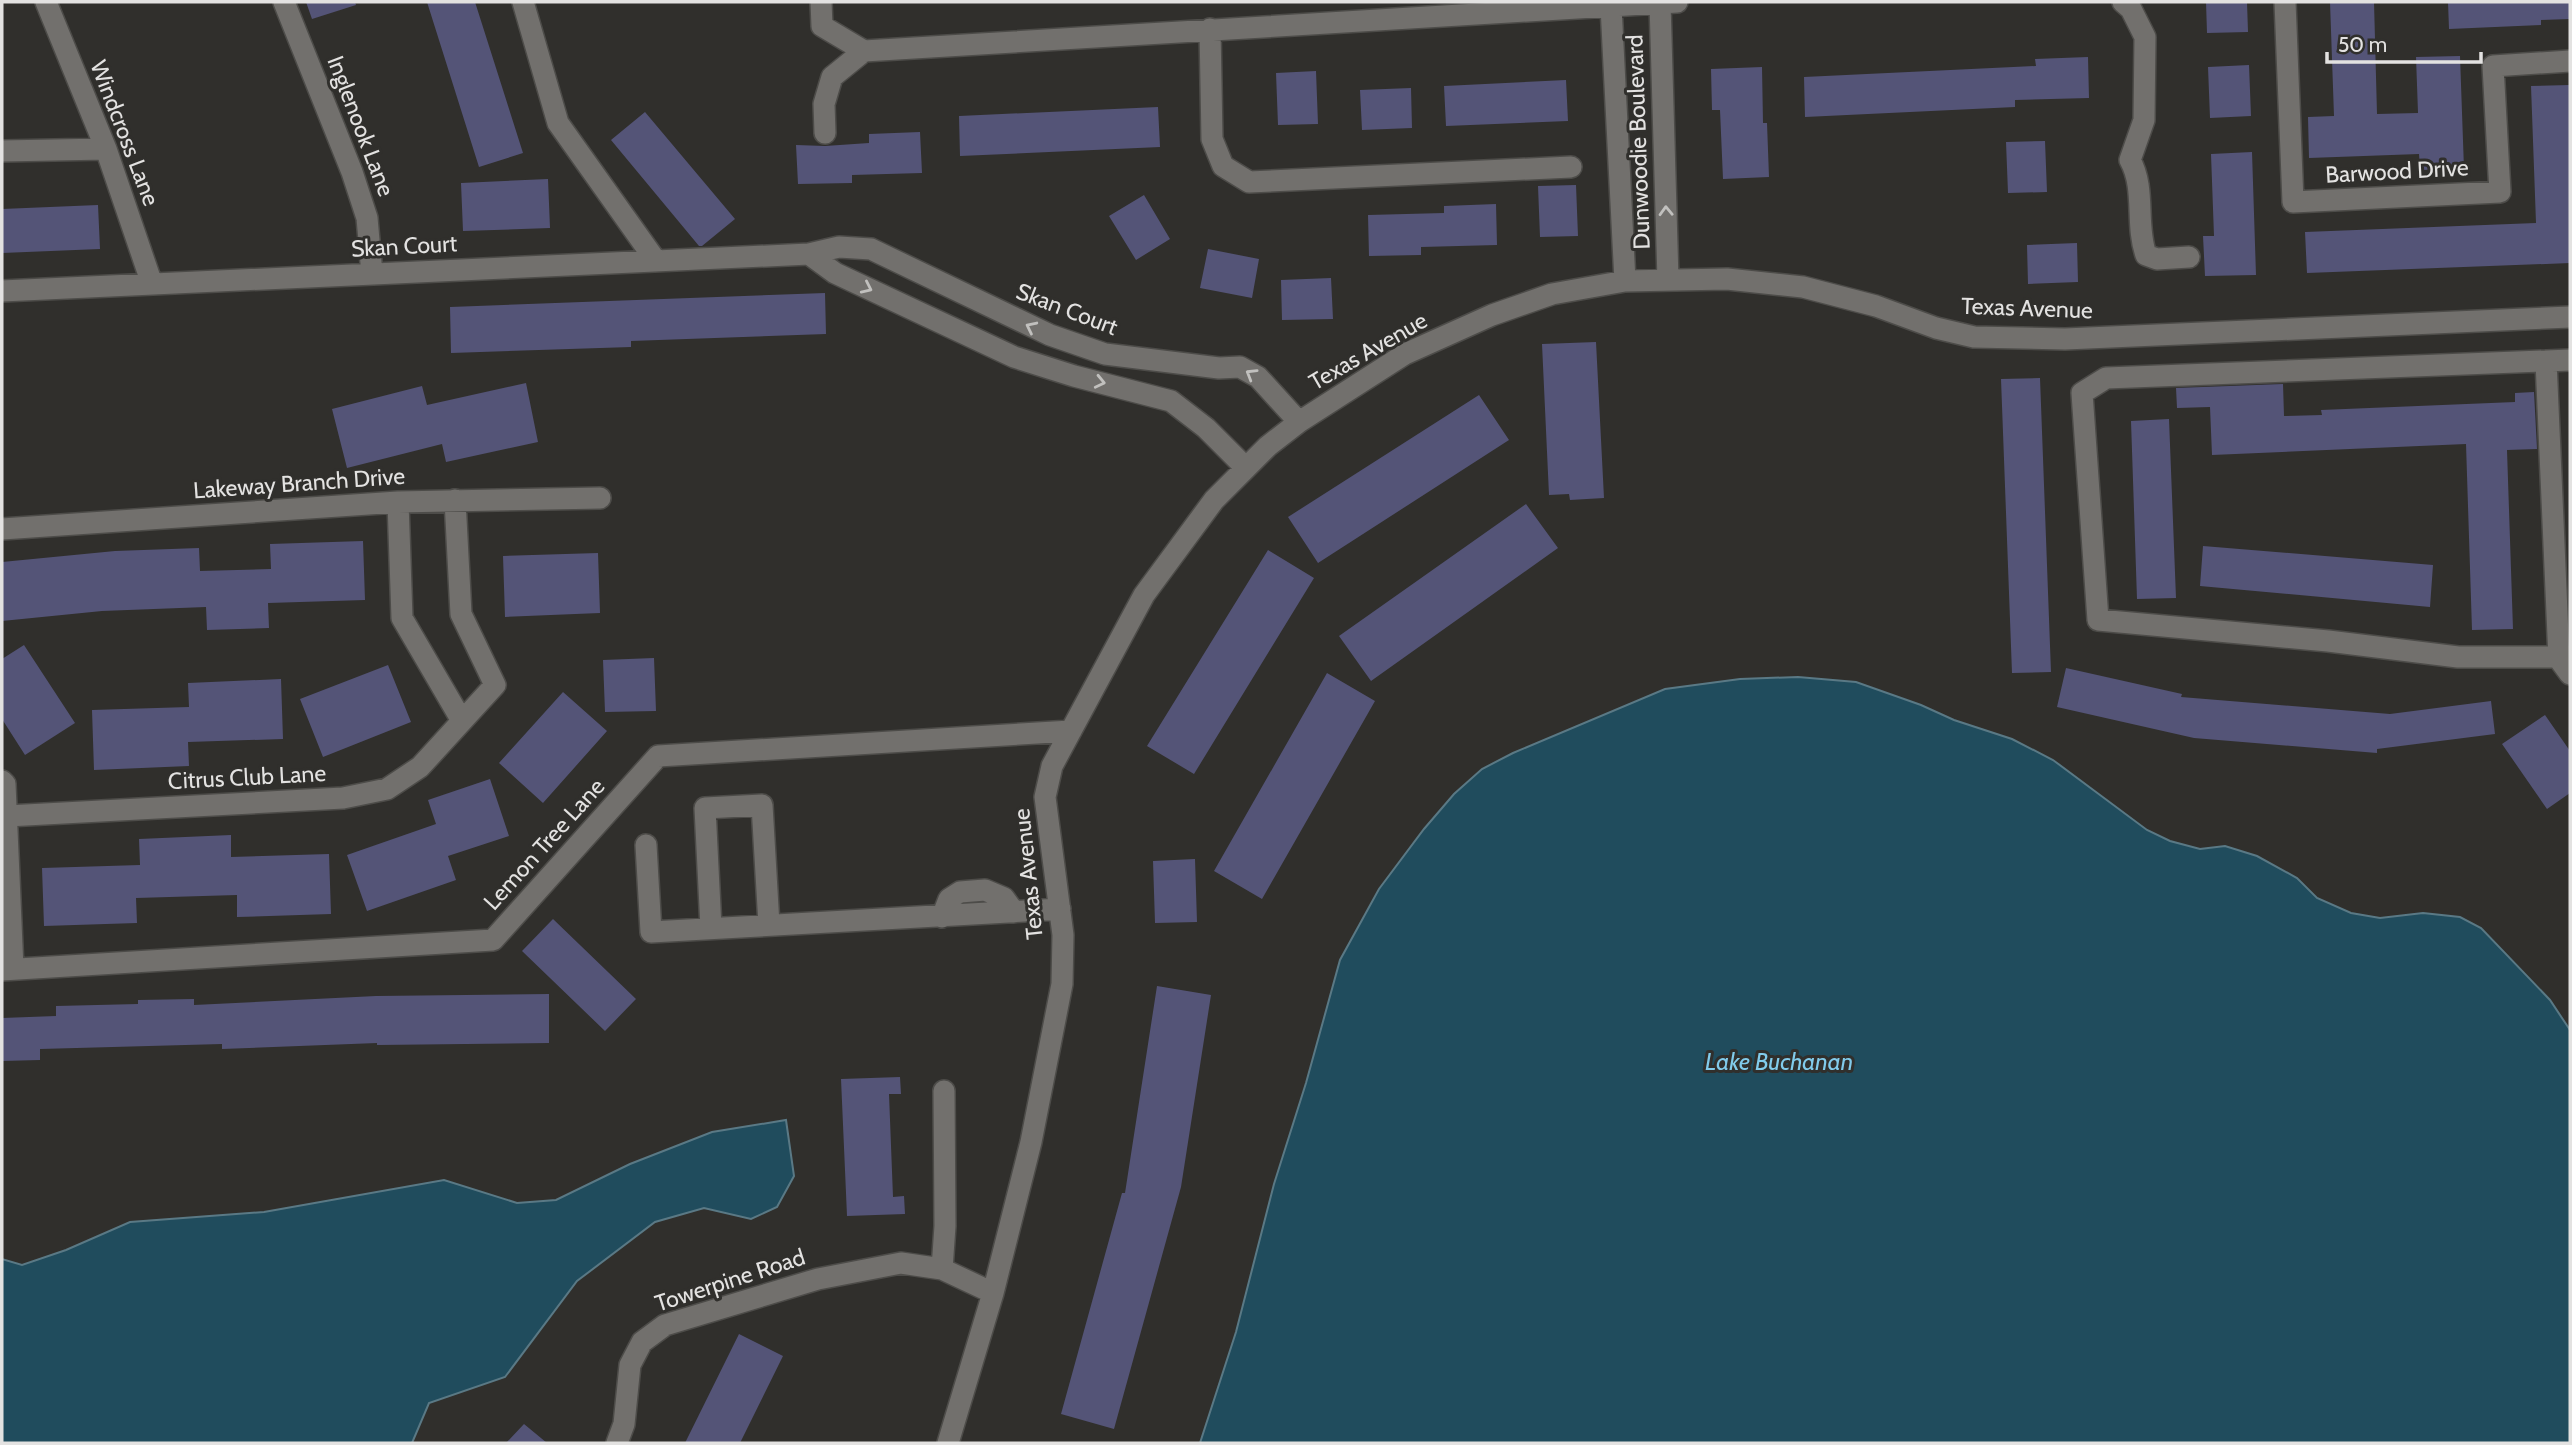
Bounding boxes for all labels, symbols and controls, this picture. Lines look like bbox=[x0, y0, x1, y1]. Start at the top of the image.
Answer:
scale bar bbox=[2327, 21, 2481, 65]
text: 50 m bbox=[2338, 32, 2387, 57]
street label: Dunwoodie Boulevard bbox=[1620, 34, 1656, 250]
street label: Inglenook Lane bbox=[321, 52, 401, 200]
street label: Windcross Lane bbox=[84, 56, 166, 210]
street label: Barwood Drive bbox=[2325, 153, 2470, 189]
one-way arrow bbox=[1658, 206, 1674, 216]
street label: Skan Court bbox=[350, 229, 458, 263]
street label: Skan Court bbox=[1012, 277, 1122, 341]
one-way arrow bbox=[860, 280, 872, 294]
street label: Texas Avenue bbox=[1961, 292, 2093, 324]
street label: Texas Avenue bbox=[1304, 306, 1432, 396]
one-way arrow bbox=[1026, 321, 1038, 335]
one-way arrow bbox=[1246, 369, 1259, 382]
one-way arrow bbox=[1094, 374, 1106, 388]
street label: Lakeway Branch Drive bbox=[192, 462, 406, 504]
street label: Citrus Club Lane bbox=[167, 759, 327, 795]
street label: Lemon Tree Lane bbox=[478, 772, 610, 915]
street label: Texas Avenue bbox=[1007, 807, 1049, 941]
water label: Lake Buchanan bbox=[1705, 1047, 1853, 1076]
street label: Towerpine Road bbox=[652, 1243, 808, 1317]

